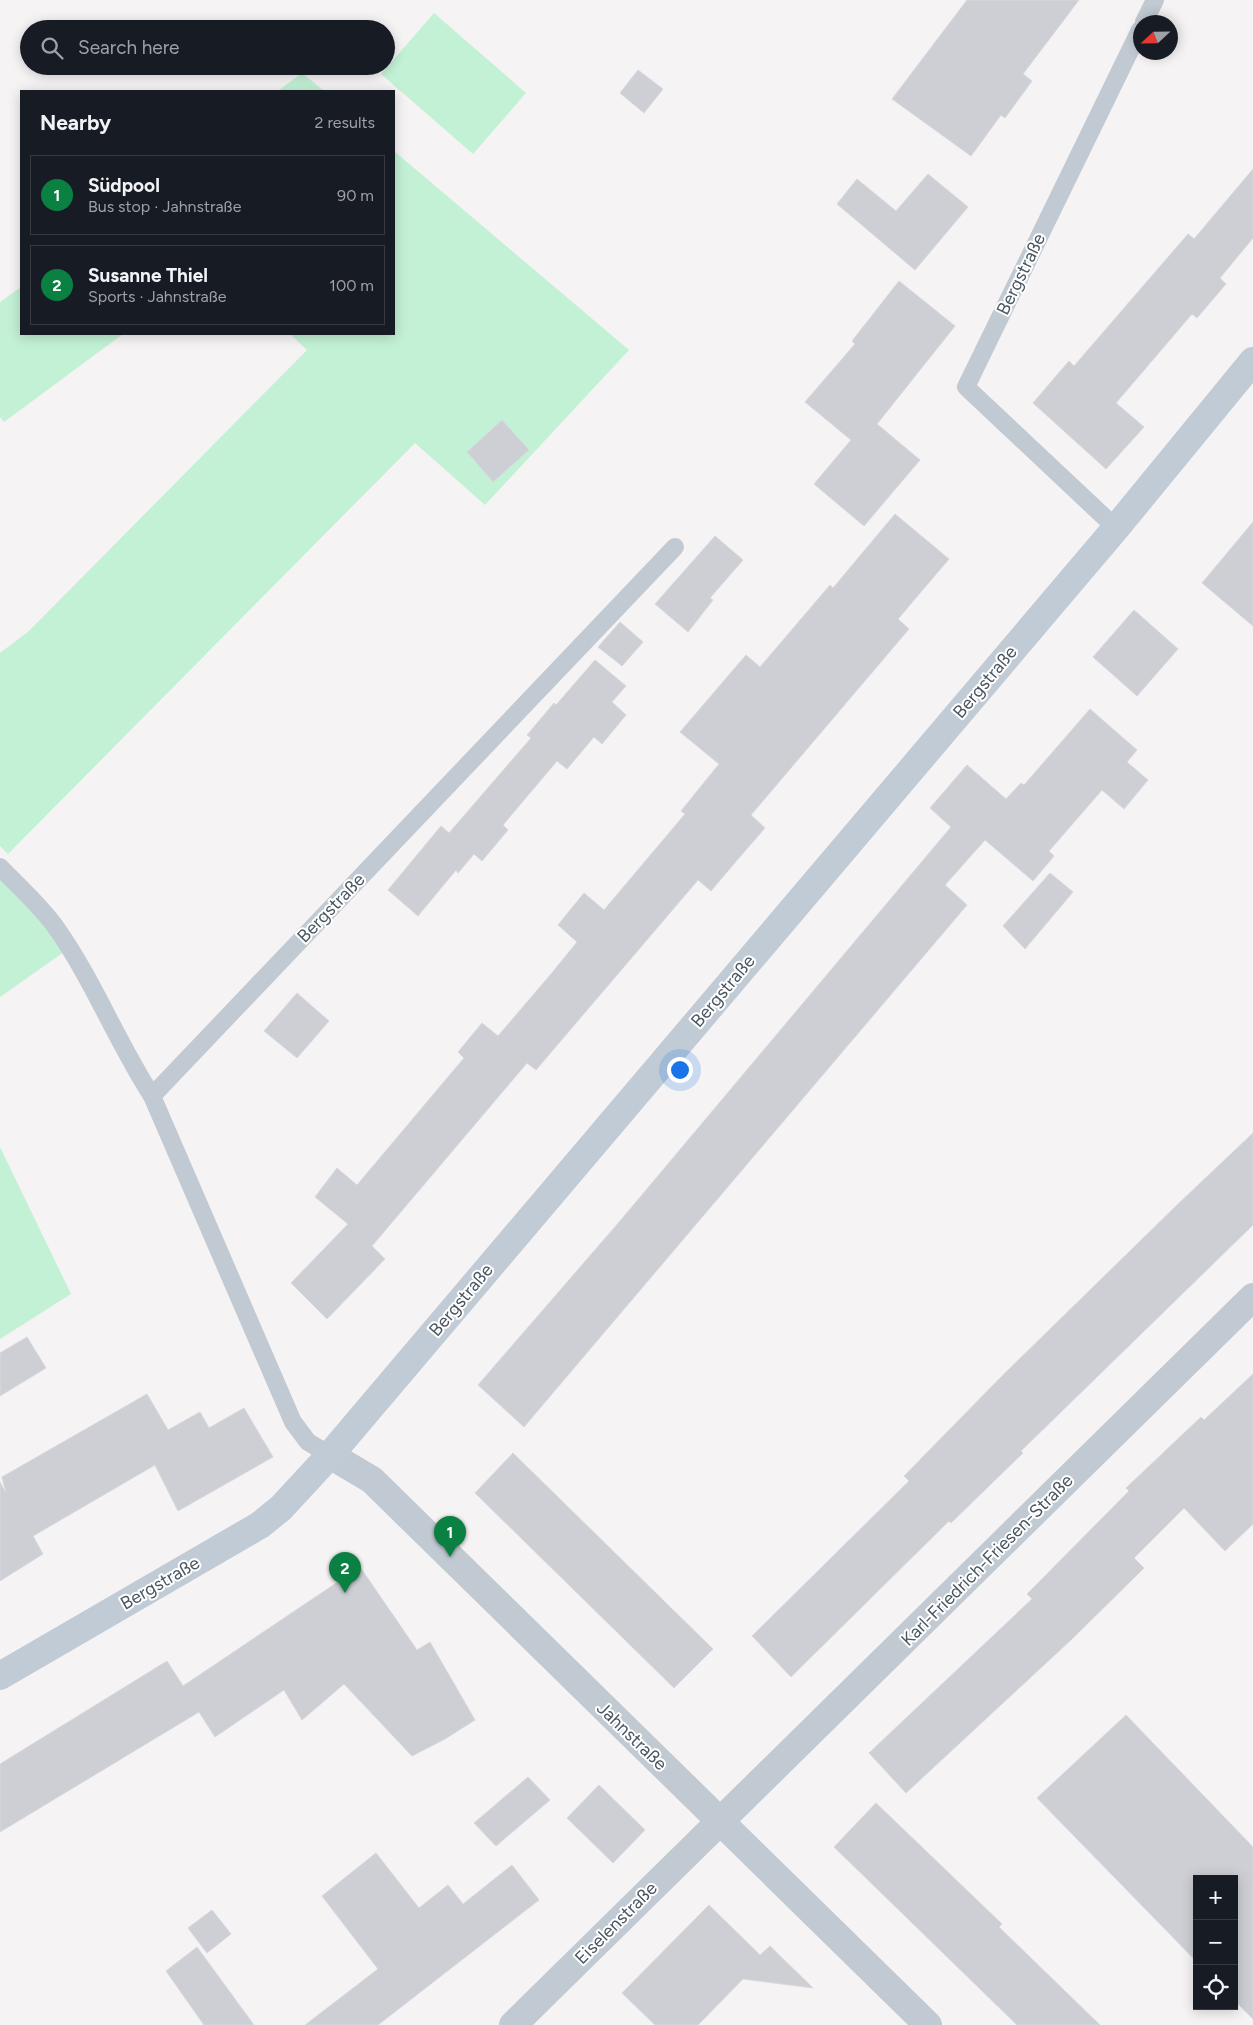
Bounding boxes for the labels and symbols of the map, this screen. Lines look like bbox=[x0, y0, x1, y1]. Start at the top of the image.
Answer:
north arrow bbox=[1133, 15, 1178, 60]
street label: Bergstraße bbox=[992, 230, 1050, 318]
street label: Bergstraße bbox=[948, 641, 1022, 723]
street label: Bergstraße bbox=[293, 869, 370, 947]
street label: Bergstraße bbox=[686, 950, 760, 1032]
your location bbox=[667, 1057, 693, 1083]
street label: Bergstraße bbox=[424, 1259, 498, 1341]
street label: Karl-Friedrich-Friesen-Straße bbox=[897, 1469, 1078, 1650]
pin: 1 bbox=[434, 1516, 466, 1557]
street label: Bergstraße bbox=[116, 1551, 204, 1615]
pin: 2 bbox=[329, 1552, 361, 1593]
street label: Jahnstraße bbox=[592, 1697, 672, 1775]
street label: Eiselenstraße bbox=[570, 1877, 662, 1969]

